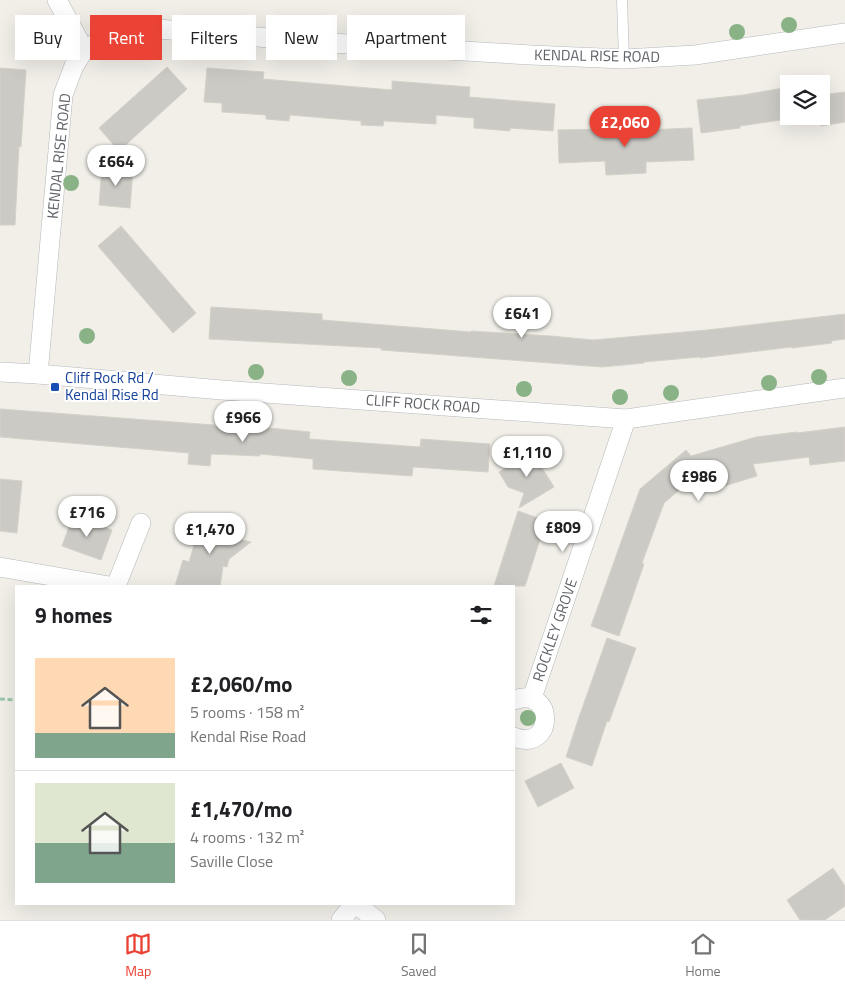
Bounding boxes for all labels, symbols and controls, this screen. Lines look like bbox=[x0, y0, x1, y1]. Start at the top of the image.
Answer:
chip: Buy bbox=[15, 15, 80, 60]
chip: Rent bbox=[90, 15, 162, 60]
chip: Filters bbox=[172, 15, 256, 60]
chip: New bbox=[266, 15, 337, 60]
chip: Apartment bbox=[347, 15, 465, 60]
street label: KENDAL RISE ROAD bbox=[534, 43, 660, 68]
map controls bbox=[780, 75, 830, 125]
button: layers bbox=[780, 75, 830, 125]
street label: KENDAL RISE ROAD bbox=[40, 92, 77, 220]
pin: £2,060 bbox=[584, 106, 666, 148]
text: £2,060 bbox=[600, 110, 650, 134]
pin: £664 bbox=[86, 144, 146, 187]
text: £664 bbox=[98, 149, 134, 173]
pin: £641 bbox=[492, 296, 552, 339]
text: £641 bbox=[504, 301, 540, 325]
place label: Cliff Rock Rd / Kendal Rise Rd bbox=[65, 366, 159, 406]
marker: Cliff Rock Rd / Kendal Rise Rd bbox=[49, 381, 61, 393]
street label: CLIFF ROCK ROAD bbox=[365, 388, 481, 419]
pin: £966 bbox=[213, 400, 273, 443]
text: £966 bbox=[225, 405, 261, 429]
pin: £1,110 bbox=[486, 436, 568, 478]
text: £1,110 bbox=[502, 440, 552, 464]
pin: £986 bbox=[669, 460, 729, 502]
text: £986 bbox=[681, 464, 717, 488]
pin: £716 bbox=[57, 496, 117, 538]
text: £716 bbox=[69, 500, 105, 524]
pin: £809 bbox=[533, 510, 593, 553]
pin: £1,470 bbox=[169, 512, 251, 555]
text: £809 bbox=[545, 515, 581, 539]
text: £1,470 bbox=[185, 517, 235, 541]
street label: ROCKLEY GROVE bbox=[526, 575, 583, 685]
text: 9 homes bbox=[35, 599, 112, 631]
icon: filters bbox=[467, 601, 495, 629]
text: £2,060/mo bbox=[190, 668, 292, 700]
icon: home bbox=[75, 678, 135, 738]
text: 5 rooms · 158 m² bbox=[190, 700, 304, 724]
text: Kendal Rise Road bbox=[190, 724, 306, 748]
text: £1,470/mo bbox=[190, 793, 292, 825]
icon: home bbox=[75, 803, 135, 863]
text: 4 rooms · 132 m² bbox=[190, 825, 304, 849]
text: Saville Close bbox=[190, 849, 273, 873]
tab: Map bbox=[124, 930, 152, 981]
tab: Saved bbox=[401, 930, 437, 981]
tab: Home bbox=[685, 930, 721, 981]

